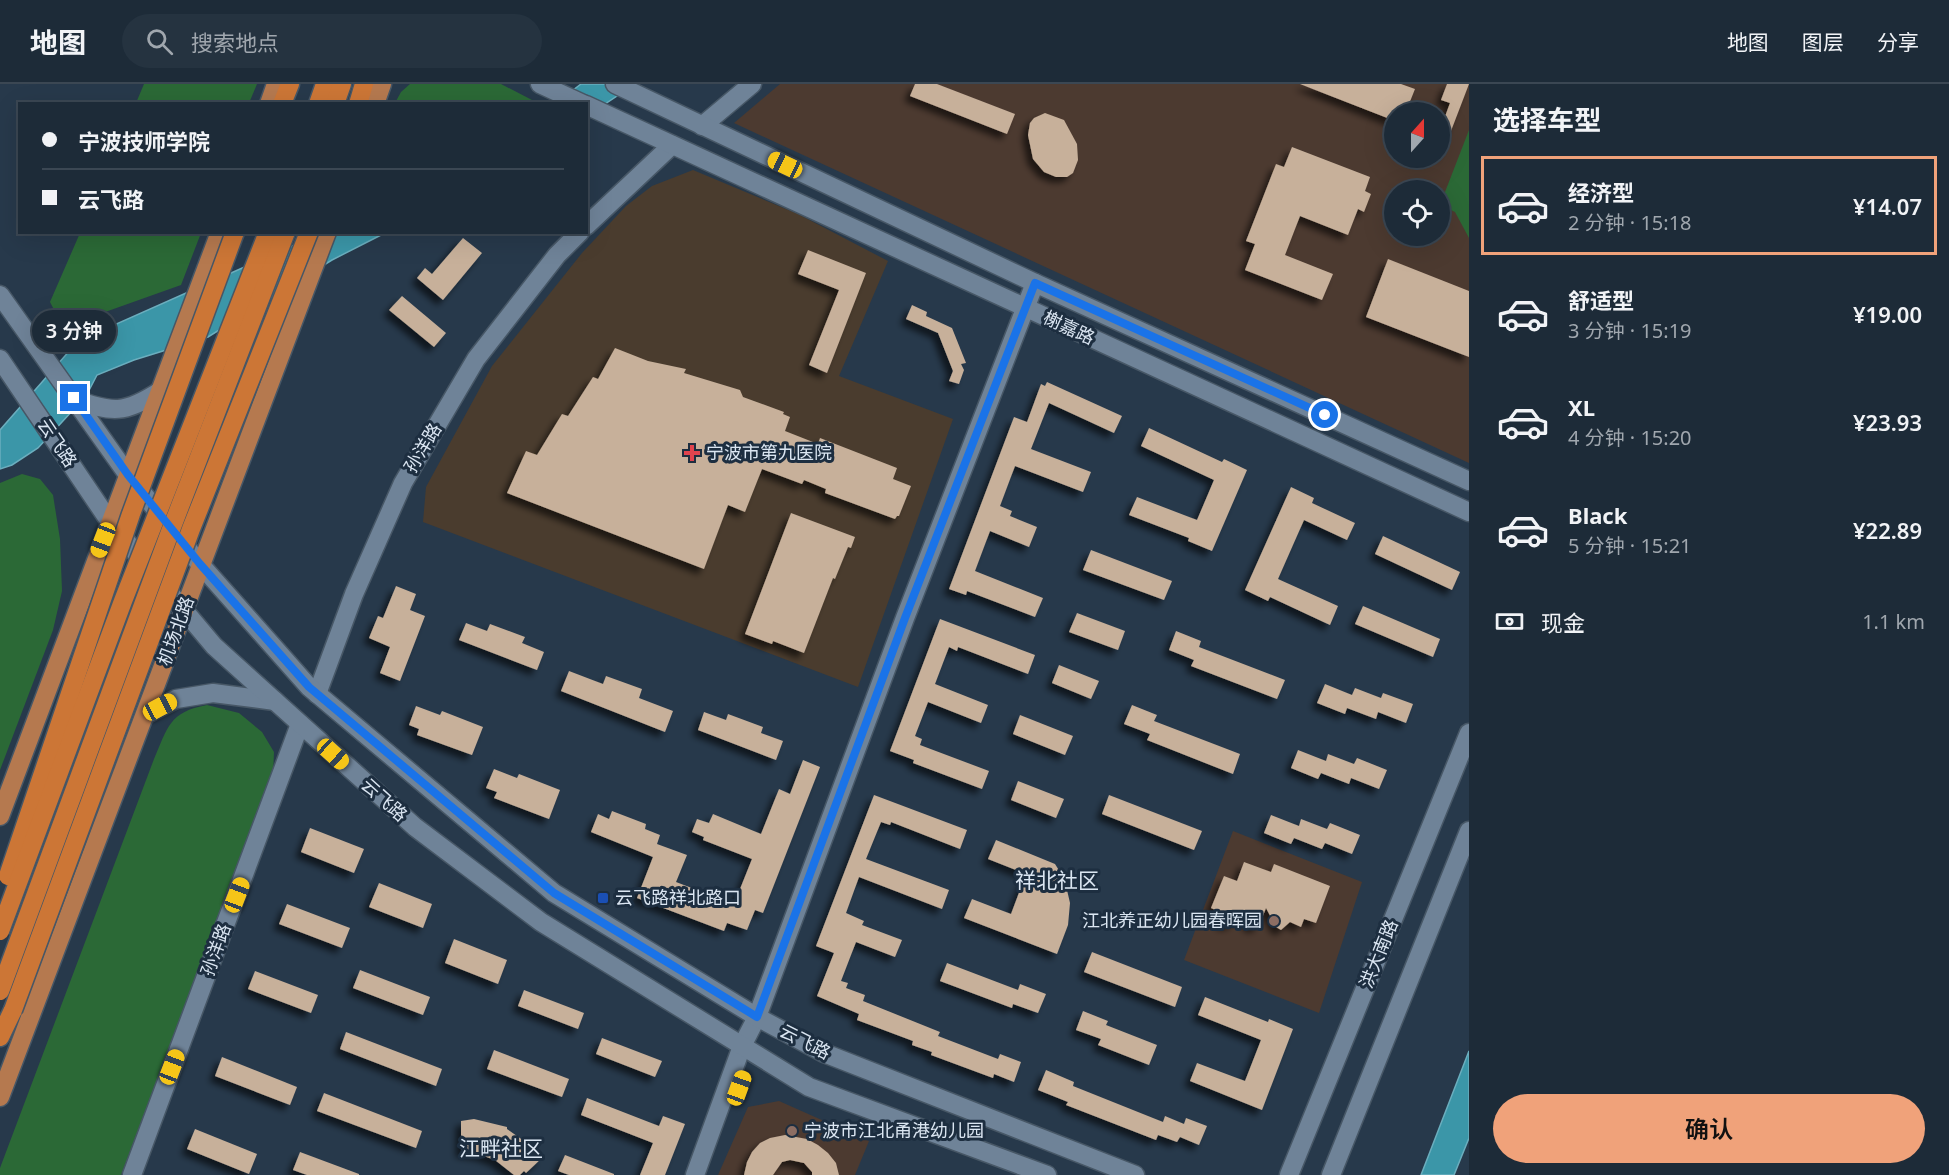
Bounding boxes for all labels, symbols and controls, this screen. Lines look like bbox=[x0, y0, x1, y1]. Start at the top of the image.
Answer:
search box bbox=[122, 14, 542, 68]
text: 地图 bbox=[30, 23, 86, 61]
icon: search bbox=[143, 25, 176, 58]
text: 搜索地点 bbox=[191, 27, 279, 57]
text: 地图 bbox=[1727, 28, 1769, 56]
text: 图层 bbox=[1802, 28, 1844, 56]
text: 分享 bbox=[1877, 28, 1919, 56]
text: 选择车型 bbox=[1493, 101, 1601, 138]
north arrow bbox=[1384, 102, 1450, 168]
map controls bbox=[1384, 102, 1450, 246]
text: 宁波技师学院 bbox=[78, 126, 210, 156]
car bbox=[765, 149, 805, 181]
text: 经济型 bbox=[1568, 177, 1634, 207]
icon: car bbox=[1496, 179, 1550, 233]
button: locate bbox=[1384, 180, 1450, 246]
text: 云飞路 bbox=[78, 184, 144, 214]
text: ¥14.07 bbox=[1853, 191, 1922, 221]
text: 2 分钟 · 15:18 bbox=[1568, 209, 1692, 236]
text: 舒适型 bbox=[1568, 285, 1634, 315]
icon: car bbox=[1496, 287, 1550, 341]
text: ¥19.00 bbox=[1853, 299, 1922, 329]
street label: 榭嘉路 bbox=[1040, 305, 1099, 349]
callout: 3 分钟 bbox=[32, 311, 116, 353]
text: 3 分钟 bbox=[46, 317, 102, 344]
text: 3 分钟 · 15:19 bbox=[1568, 317, 1692, 344]
route end bbox=[60, 384, 87, 411]
text: XL bbox=[1568, 392, 1595, 422]
icon: car bbox=[1496, 395, 1550, 449]
route start bbox=[1311, 401, 1338, 428]
text: ¥23.93 bbox=[1853, 407, 1922, 437]
street label: 云飞路 bbox=[33, 413, 83, 472]
street label: 孙洋路 bbox=[398, 418, 446, 477]
text: 4 分钟 · 15:20 bbox=[1568, 424, 1692, 451]
place label: 宁波市第九医院 bbox=[706, 440, 832, 464]
marker: 宁波市第九医院 bbox=[683, 444, 701, 462]
text: Black bbox=[1568, 500, 1627, 530]
icon: car bbox=[1496, 503, 1550, 557]
text: ¥22.89 bbox=[1853, 515, 1922, 545]
car bbox=[88, 520, 118, 560]
text: 5 分钟 · 15:21 bbox=[1568, 532, 1692, 559]
street label: 机场北路 bbox=[151, 593, 199, 669]
icon: cash bbox=[1493, 605, 1526, 638]
text: 现金 bbox=[1541, 607, 1585, 637]
text: 1.1 km bbox=[1862, 608, 1925, 635]
car bbox=[140, 691, 180, 723]
car bbox=[314, 735, 352, 773]
street label: 云飞路 bbox=[357, 772, 413, 826]
district label: 祥北社区 bbox=[1015, 866, 1099, 894]
car bbox=[222, 875, 252, 915]
place label: 云飞路祥北路口 bbox=[615, 885, 741, 909]
marker: 云飞路祥北路口 bbox=[596, 891, 610, 905]
place label: 江北养正幼儿园春晖园 bbox=[1082, 908, 1262, 932]
marker: 江北养正幼儿园春晖园 bbox=[1267, 914, 1281, 928]
street label: 洪大南路 bbox=[1353, 916, 1403, 991]
street label: 孙洋路 bbox=[195, 920, 236, 979]
street label: 云飞路 bbox=[776, 1018, 835, 1064]
car bbox=[157, 1047, 187, 1087]
car bbox=[724, 1068, 754, 1108]
button: 确认 bbox=[1493, 1094, 1925, 1163]
place label: 宁波市江北甬港幼儿园 bbox=[804, 1118, 984, 1142]
marker: 宁波市江北甬港幼儿园 bbox=[785, 1124, 799, 1138]
district label: 江畔社区 bbox=[459, 1134, 543, 1162]

